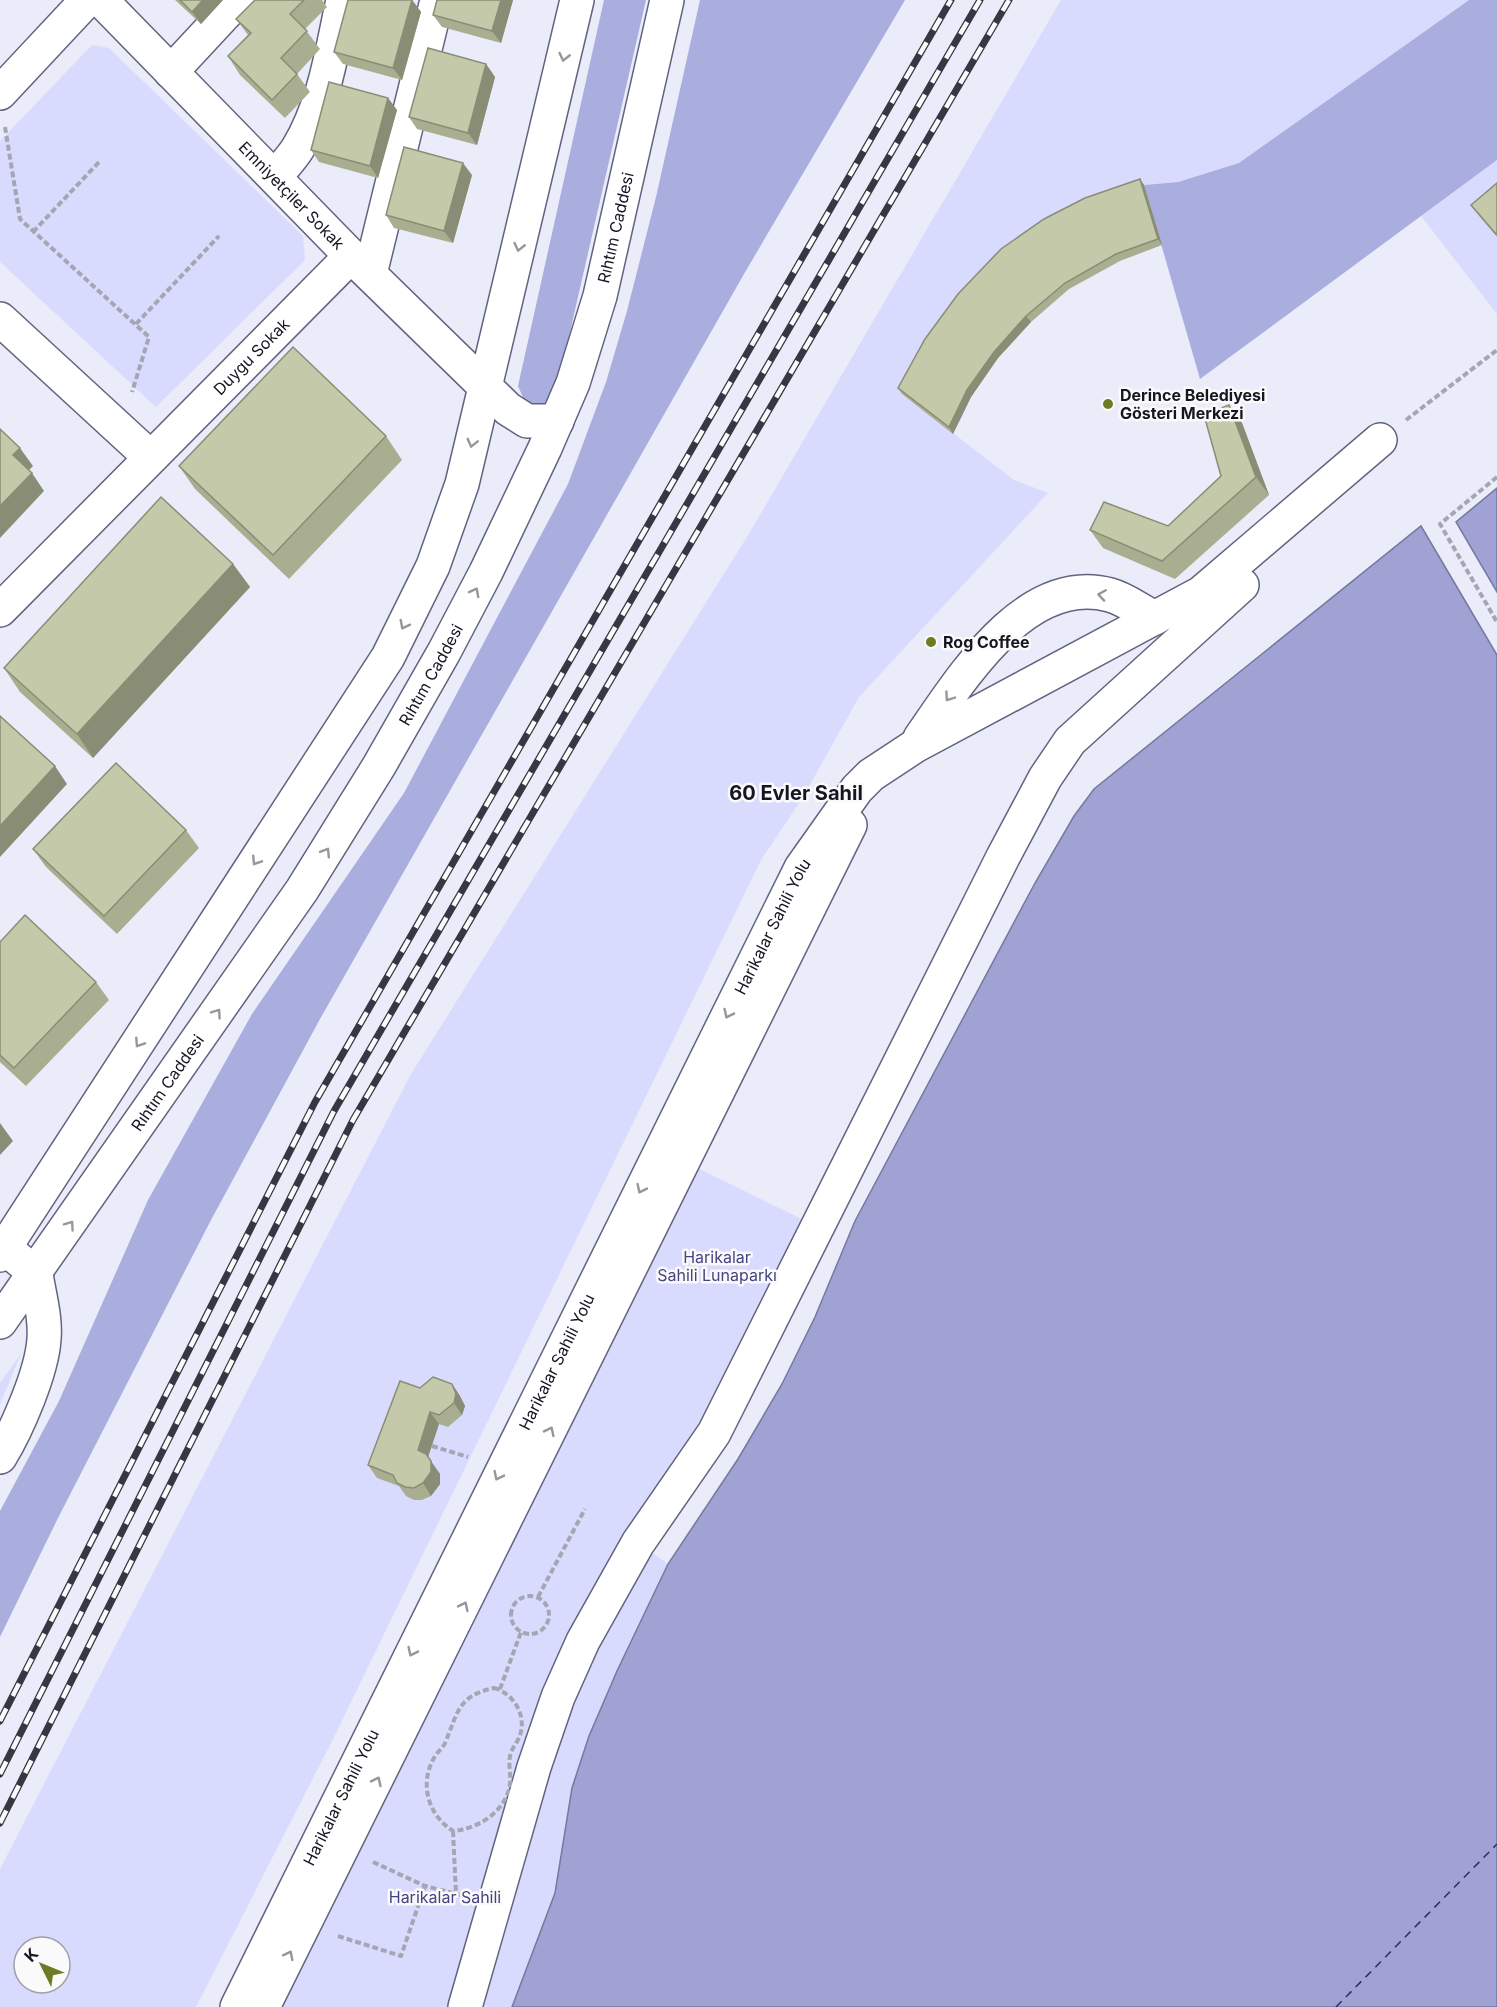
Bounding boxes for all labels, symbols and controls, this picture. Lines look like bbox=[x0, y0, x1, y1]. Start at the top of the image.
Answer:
one-way arrow bbox=[558, 52, 571, 62]
street label: Emniyetçiler Sokak bbox=[235, 137, 349, 254]
street label: Rıhtım Caddesi bbox=[593, 170, 638, 285]
one-way arrow bbox=[513, 241, 526, 251]
street label: Duygu Sokak bbox=[209, 314, 294, 399]
place label: Derince Belediyesi Gösteri Merkezi bbox=[1120, 385, 1265, 423]
marker: Derince Belediyesi Gösteri Merkezi bbox=[1101, 397, 1115, 411]
one-way arrow bbox=[466, 437, 479, 447]
one-way arrow bbox=[468, 587, 480, 598]
one-way arrow bbox=[1098, 589, 1107, 601]
one-way arrow bbox=[400, 618, 411, 629]
street label: Rıhtım Caddesi bbox=[394, 621, 467, 729]
place label: Rog Coffee bbox=[943, 632, 1029, 652]
marker: Rog Coffee bbox=[924, 635, 938, 649]
one-way arrow bbox=[945, 690, 956, 701]
district label: 60 Evler Sahil bbox=[729, 781, 863, 805]
one-way arrow bbox=[318, 848, 330, 858]
street label: Harikalar Sahili Yolu bbox=[730, 854, 815, 998]
one-way arrow bbox=[252, 855, 264, 865]
one-way arrow bbox=[723, 1008, 735, 1019]
one-way arrow bbox=[210, 1009, 221, 1020]
street label: Rıhtım Caddesi bbox=[127, 1031, 208, 1135]
one-way arrow bbox=[136, 1036, 147, 1047]
one-way arrow bbox=[637, 1183, 648, 1193]
one-way arrow bbox=[63, 1221, 74, 1232]
park label: Harikalar Sahili Lunaparkı bbox=[657, 1247, 777, 1285]
street label: Harikalar Sahili Yolu bbox=[514, 1290, 599, 1433]
one-way arrow bbox=[543, 1427, 555, 1438]
one-way arrow bbox=[493, 1470, 505, 1481]
one-way arrow bbox=[456, 1601, 468, 1612]
one-way arrow bbox=[408, 1645, 420, 1656]
street label: Harikalar Sahili Yolu bbox=[299, 1726, 383, 1869]
one-way arrow bbox=[370, 1776, 382, 1787]
park label: Harikalar Sahili bbox=[389, 1887, 501, 1907]
north arrow bbox=[12, 1935, 72, 1995]
text: K bbox=[20, 1943, 43, 1966]
one-way arrow bbox=[282, 1950, 294, 1961]

